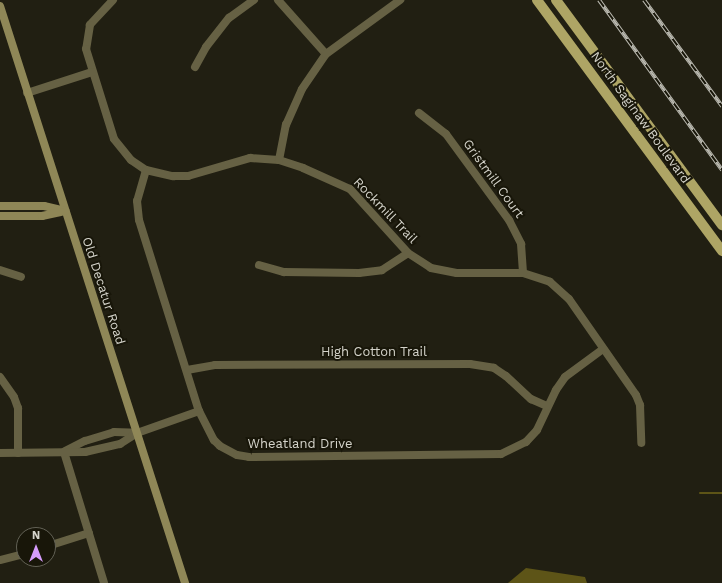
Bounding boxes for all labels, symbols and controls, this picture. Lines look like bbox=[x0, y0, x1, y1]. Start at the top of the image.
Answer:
street label: North Saginaw Boulevard bbox=[587, 49, 693, 187]
street label: Gristmill Court bbox=[459, 136, 527, 222]
street label: Rockmill Trail bbox=[350, 175, 420, 247]
street label: Old Decatur Road bbox=[78, 235, 128, 347]
street label: High Cotton Trail bbox=[321, 344, 427, 360]
street label: Wheatland Drive bbox=[248, 436, 352, 452]
north arrow bbox=[16, 527, 56, 567]
text: N bbox=[32, 529, 40, 542]

